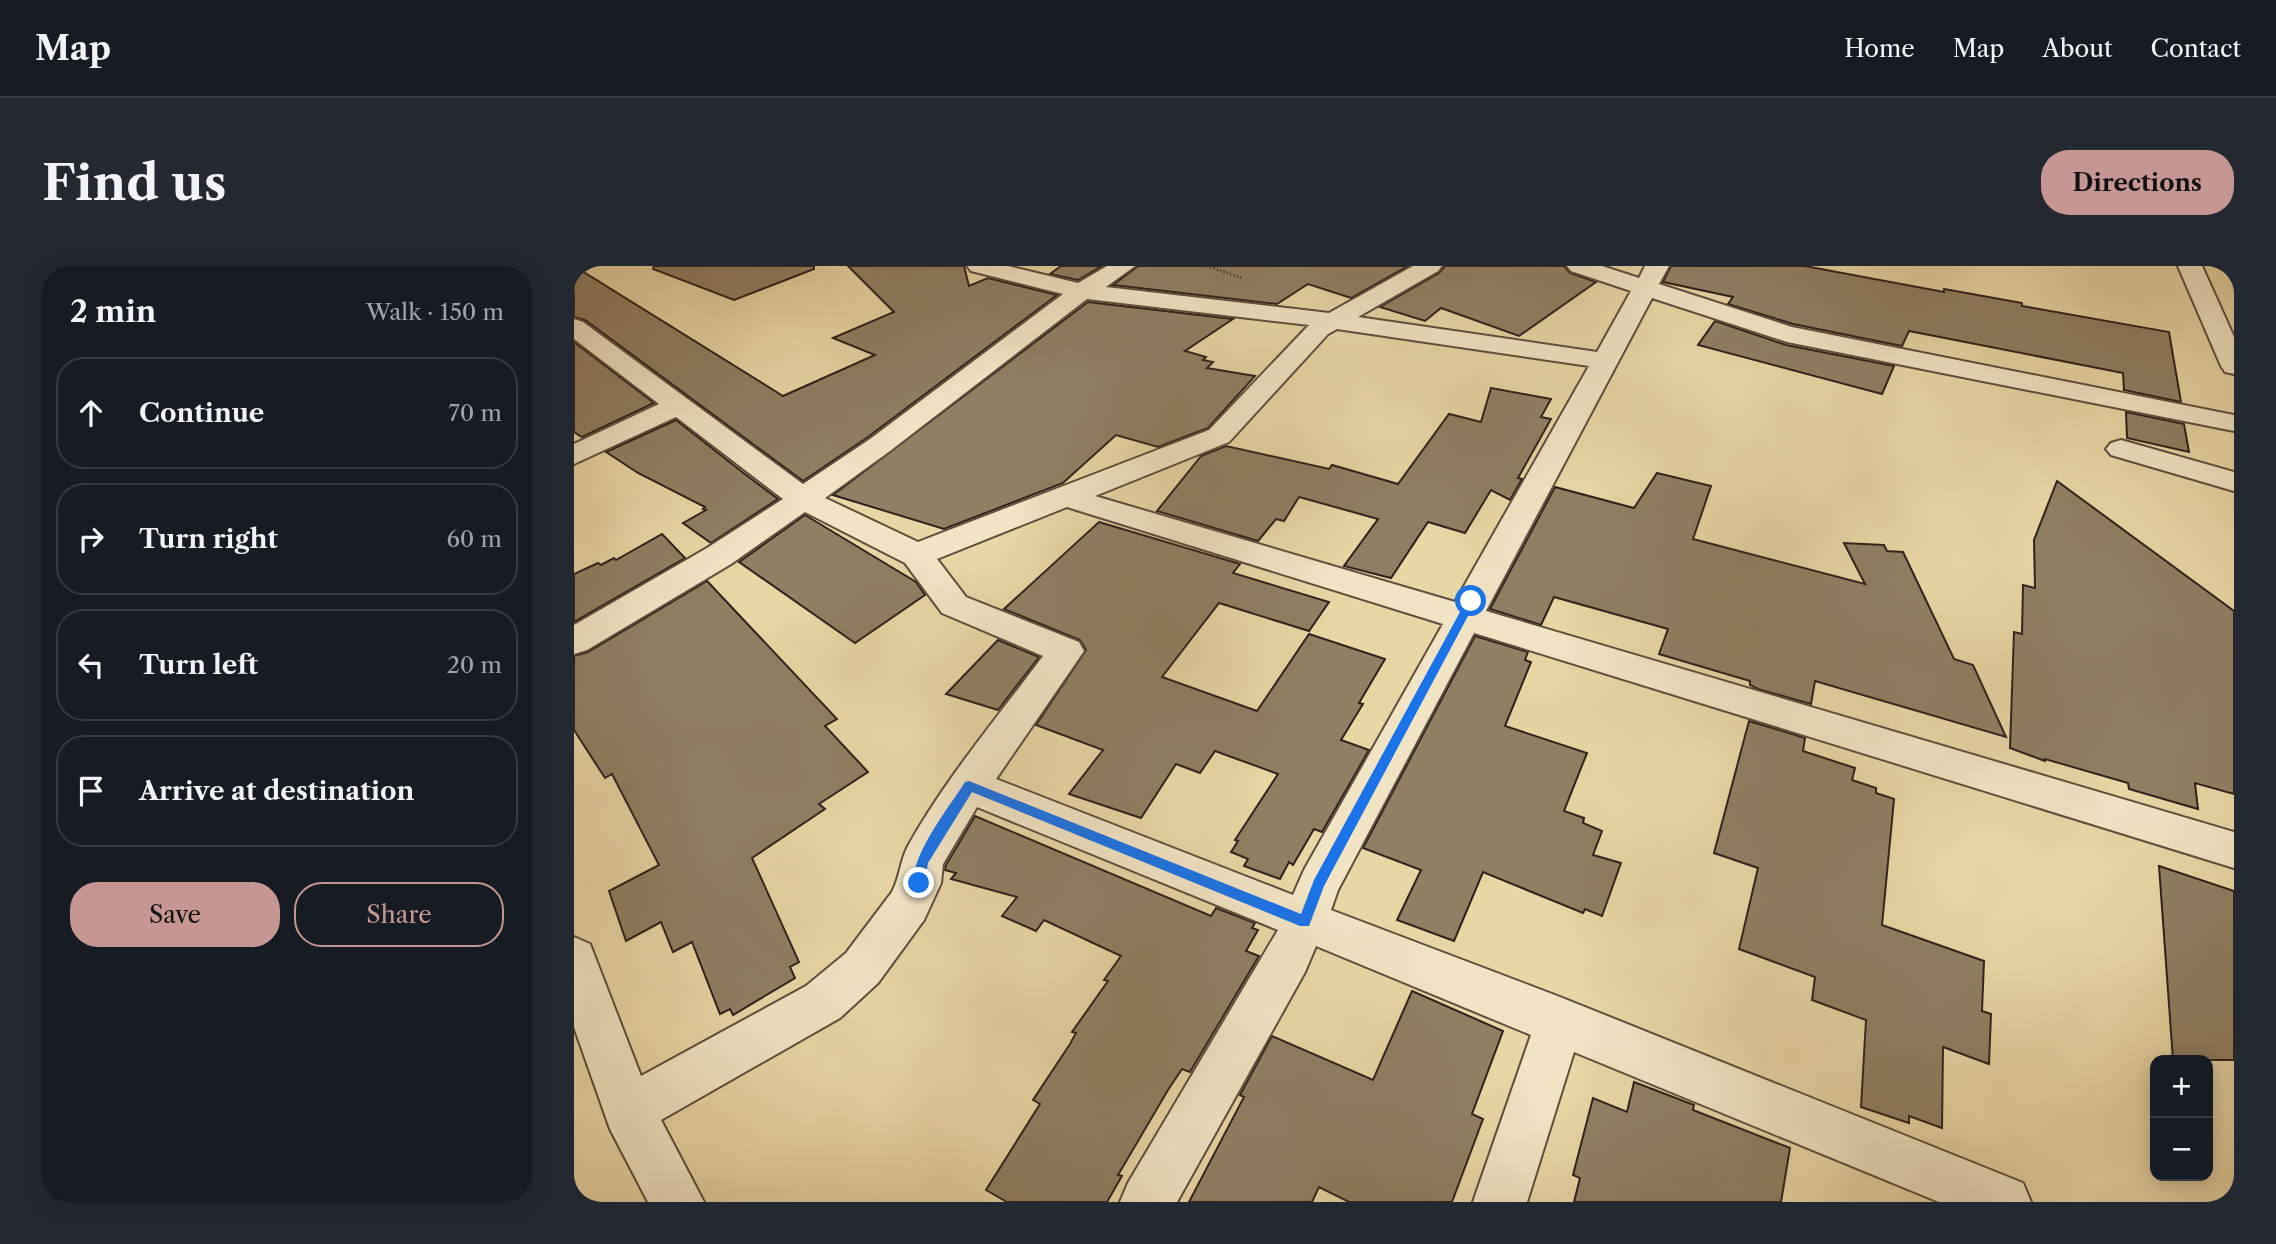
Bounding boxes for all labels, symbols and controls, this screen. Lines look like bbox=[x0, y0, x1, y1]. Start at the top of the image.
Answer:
text: Map bbox=[35, 28, 111, 69]
text: Home bbox=[1844, 34, 1915, 63]
text: Map bbox=[1953, 34, 2004, 63]
text: About bbox=[2042, 34, 2113, 63]
text: Contact bbox=[2151, 34, 2241, 63]
button: Directions bbox=[2041, 150, 2234, 215]
text: Find us bbox=[42, 152, 226, 213]
text: 2 min bbox=[70, 293, 156, 330]
text: Walk · 150 m bbox=[366, 298, 504, 326]
icon: ahead bbox=[72, 394, 110, 432]
text: Continue bbox=[139, 397, 264, 429]
text: 70 m bbox=[449, 399, 502, 427]
icon: right bbox=[72, 520, 110, 558]
text: Turn right bbox=[139, 523, 278, 555]
text: 60 m bbox=[446, 525, 502, 553]
route start bbox=[1455, 585, 1486, 616]
icon: left bbox=[72, 646, 110, 684]
text: Turn left bbox=[139, 649, 258, 681]
text: 20 m bbox=[447, 651, 502, 679]
icon: arrive bbox=[72, 772, 110, 810]
text: Arrive at destination bbox=[139, 775, 414, 807]
route end bbox=[903, 867, 934, 898]
button: Save bbox=[70, 882, 280, 947]
button: Share bbox=[294, 882, 504, 947]
map controls bbox=[2150, 1055, 2213, 1181]
button: + bbox=[2150, 1055, 2213, 1118]
button: − bbox=[2150, 1118, 2213, 1181]

